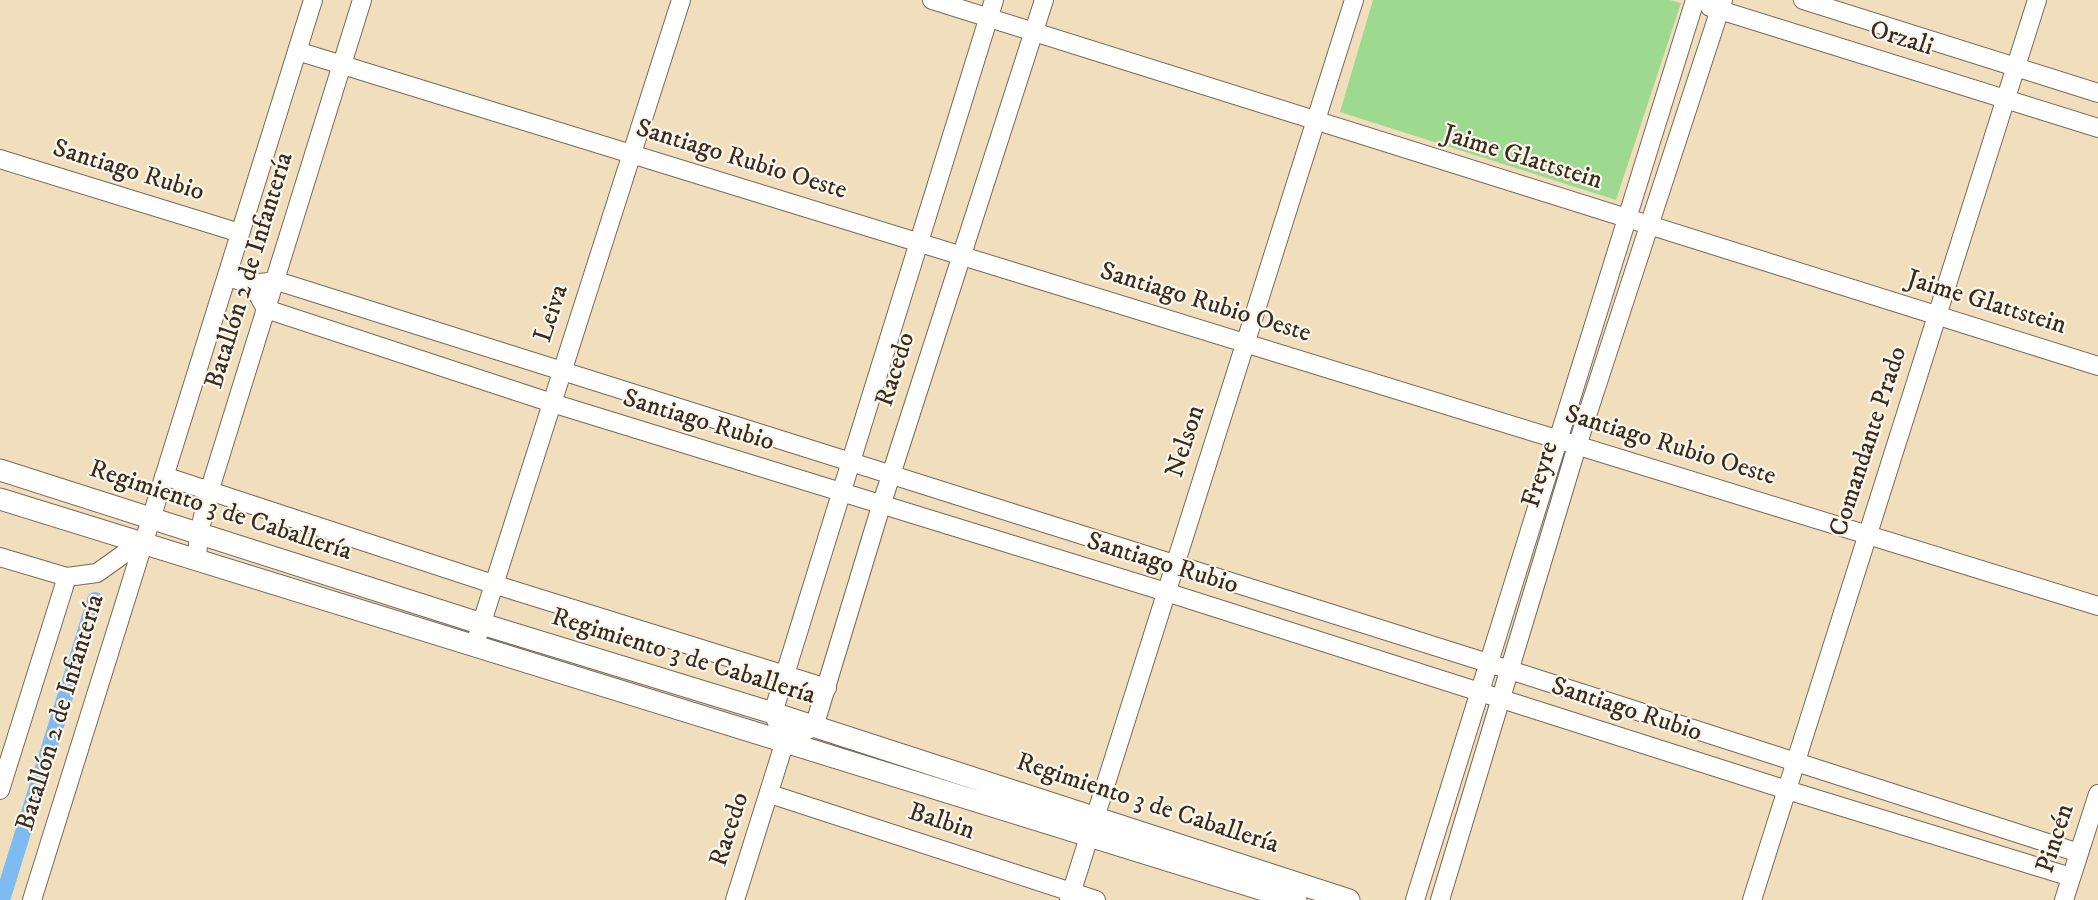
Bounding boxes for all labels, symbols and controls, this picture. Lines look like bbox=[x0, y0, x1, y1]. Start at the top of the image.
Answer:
street label: Orzali bbox=[1865, 16, 1937, 64]
street label: Santiago Rubio Oeste bbox=[632, 114, 850, 208]
street label: Jaime Glattstein bbox=[1438, 120, 1606, 198]
street label: Santiago Rubio bbox=[49, 134, 207, 210]
street label: Batallón 2 de Infantería bbox=[200, 149, 302, 393]
street label: Santiago Rubio Oeste bbox=[1096, 257, 1314, 351]
street label: Jaime Glattstein bbox=[1902, 265, 2070, 343]
street label: Leiva bbox=[529, 281, 577, 347]
street label: Racedo bbox=[870, 329, 924, 411]
street label: Comandante Prado bbox=[1825, 343, 1915, 541]
street label: Santiago Rubio bbox=[619, 384, 777, 460]
street label: Santiago Rubio Oeste bbox=[1561, 400, 1779, 494]
street label: Nelson bbox=[1161, 402, 1213, 482]
street label: Freyre bbox=[1517, 438, 1567, 512]
street label: Regimiento 3 de Caballería bbox=[85, 455, 355, 569]
street label: Santiago Rubio bbox=[1083, 527, 1241, 603]
street label: Batallón 2 de Infantería bbox=[11, 591, 113, 835]
street label: Regimiento 3 de Caballería bbox=[547, 603, 819, 713]
street label: Santiago Rubio bbox=[1547, 672, 1705, 750]
street label: Regimiento 3 de Caballería bbox=[1012, 748, 1282, 862]
street label: Racedo bbox=[704, 789, 758, 871]
street label: Balbin bbox=[904, 798, 978, 848]
street label: Pincén bbox=[2031, 800, 2083, 878]

